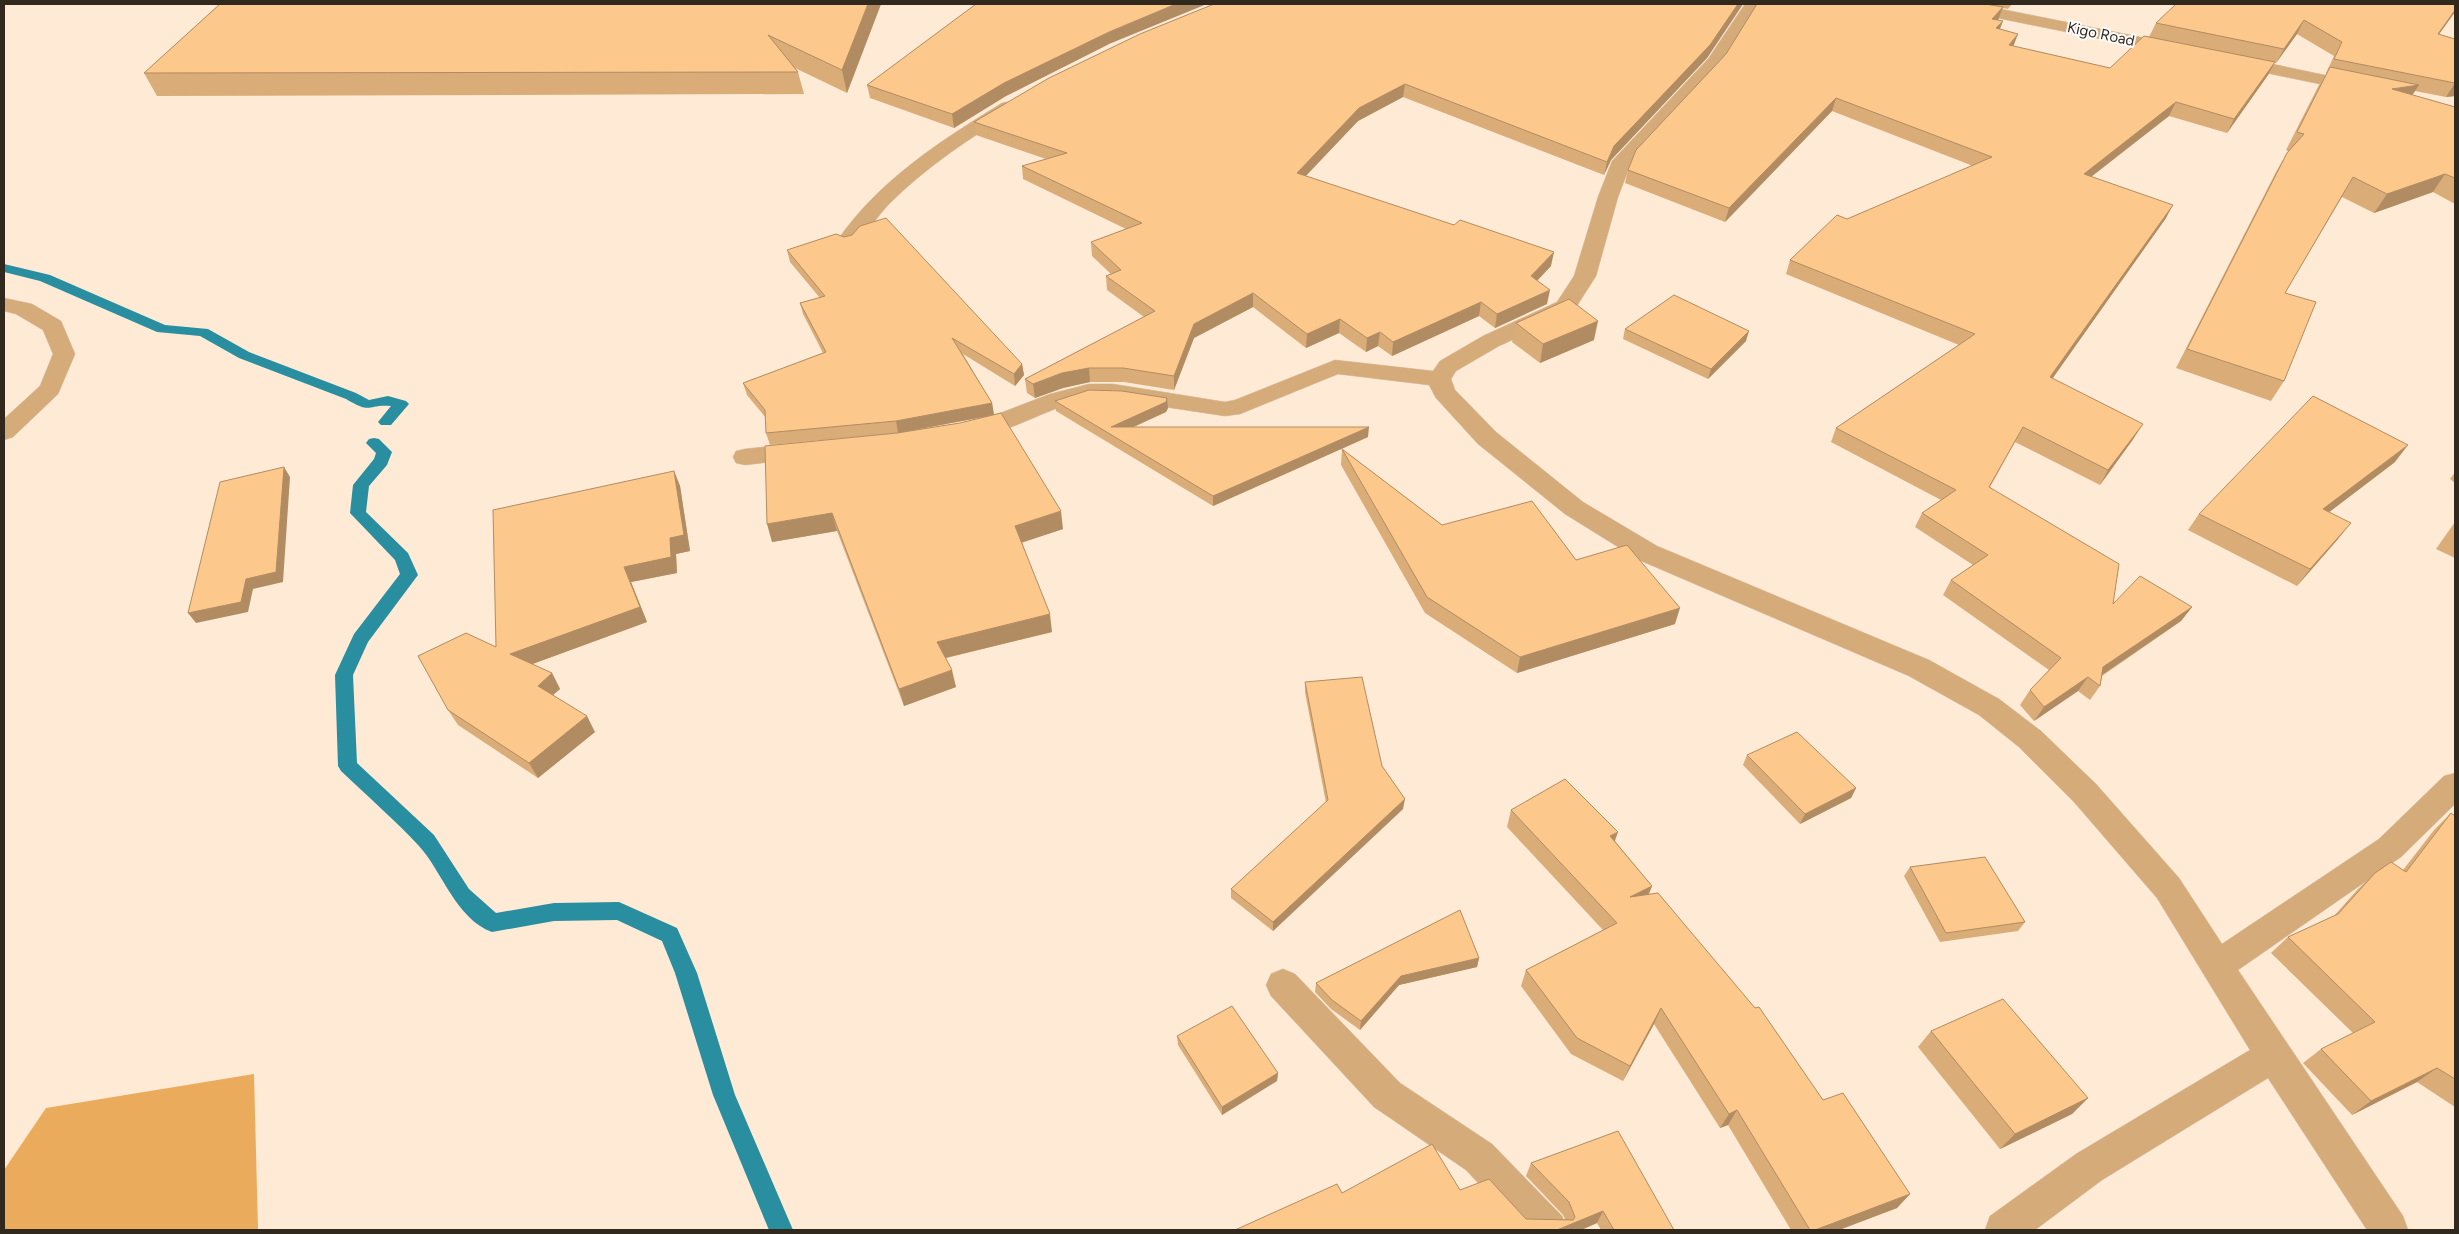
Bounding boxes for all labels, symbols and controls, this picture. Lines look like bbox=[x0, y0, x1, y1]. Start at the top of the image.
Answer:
street label: Kigo Road bbox=[2066, 18, 2136, 50]

